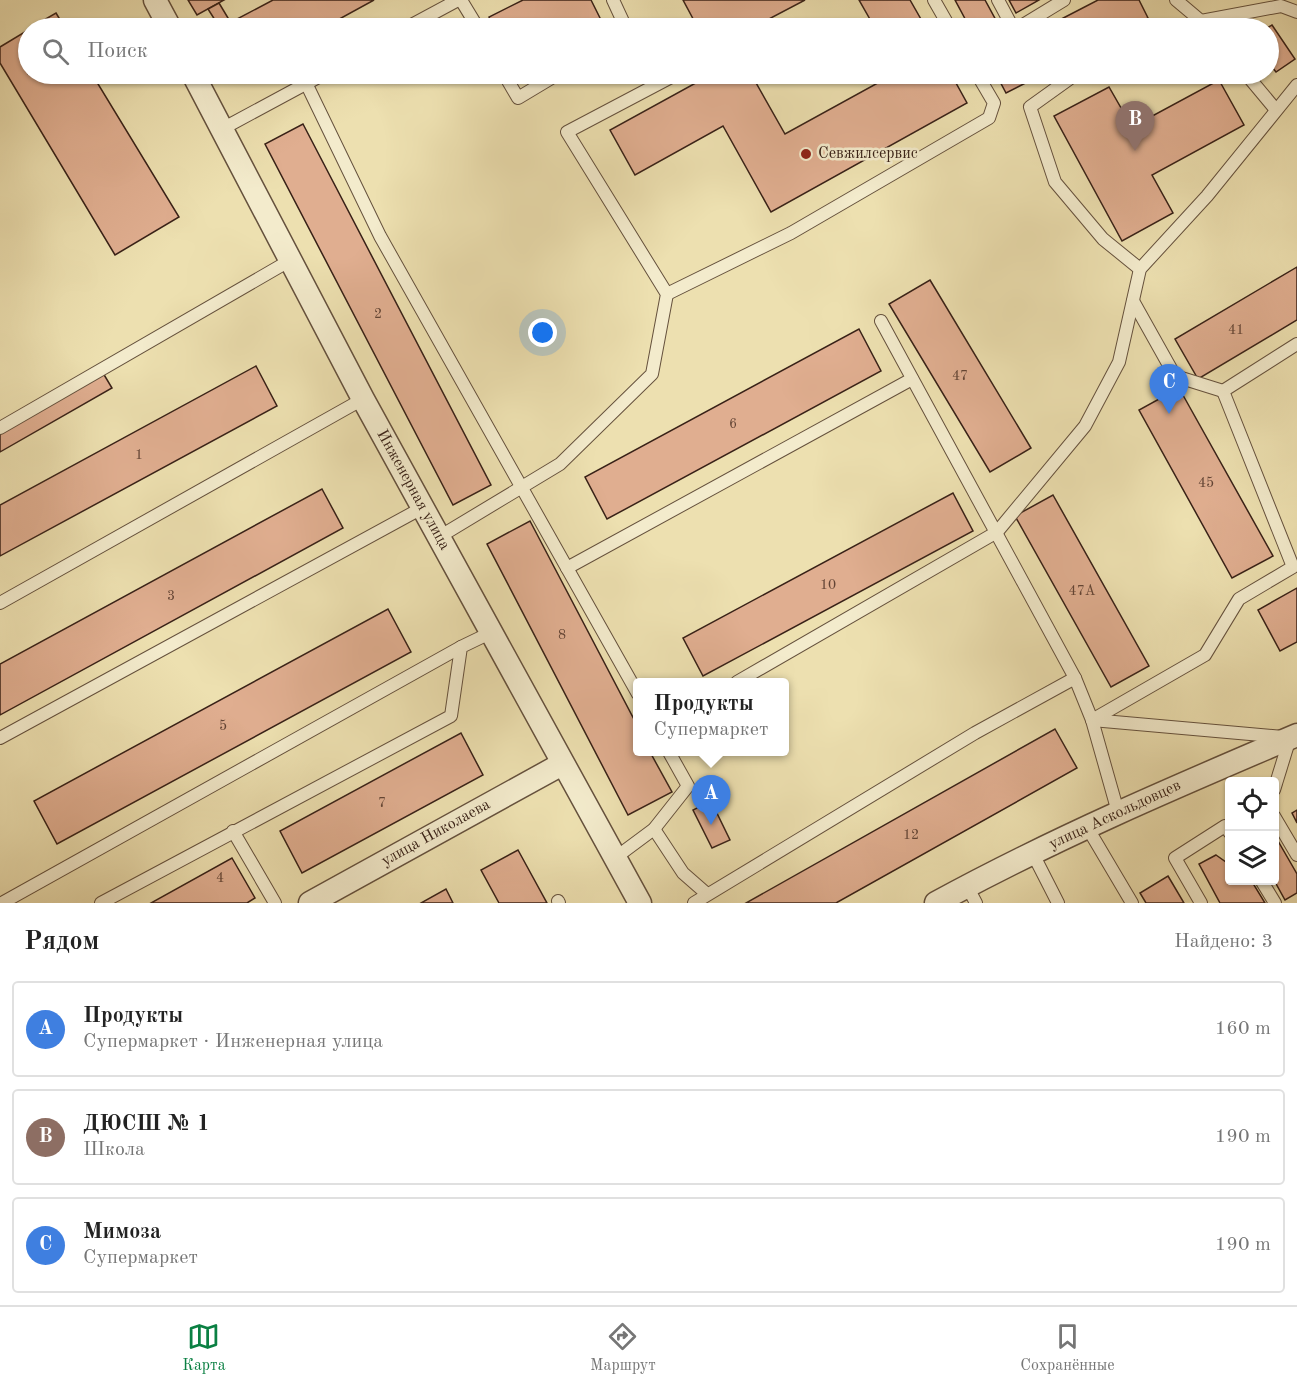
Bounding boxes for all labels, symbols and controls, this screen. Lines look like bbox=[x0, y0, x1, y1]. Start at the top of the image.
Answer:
search box bbox=[18, 18, 1279, 84]
icon: search bbox=[39, 35, 72, 68]
text: Поиск bbox=[87, 40, 148, 62]
pin: B bbox=[1116, 102, 1154, 151]
place label: Севжилсервис bbox=[818, 146, 918, 162]
marker: Севжилсервис bbox=[799, 147, 813, 161]
house number: 2 bbox=[374, 307, 382, 321]
your location bbox=[528, 318, 557, 347]
house number: 41 bbox=[1228, 323, 1244, 337]
pin: C bbox=[1150, 364, 1188, 414]
house number: 47 bbox=[952, 369, 968, 383]
house number: 6 bbox=[729, 417, 737, 431]
street label: Инженерная улица bbox=[373, 427, 453, 553]
house number: 1 bbox=[135, 448, 143, 462]
house number: 45 bbox=[1198, 476, 1214, 490]
house number: 10 bbox=[820, 578, 836, 592]
house number: 47А bbox=[1069, 584, 1096, 598]
house number: 3 bbox=[167, 589, 175, 603]
house number: 8 bbox=[558, 628, 566, 642]
popup bbox=[633, 678, 789, 756]
text: Продукты bbox=[654, 693, 754, 715]
house number: 5 bbox=[219, 719, 227, 733]
text: Супермаркет bbox=[654, 720, 768, 740]
pin: A bbox=[692, 776, 730, 825]
street label: улица Аскольдовцев bbox=[1047, 777, 1183, 853]
map controls bbox=[1225, 777, 1279, 885]
button: locate bbox=[1225, 777, 1279, 831]
house number: 7 bbox=[378, 796, 386, 810]
street label: улица Николаева bbox=[379, 797, 493, 869]
house number: 12 bbox=[903, 828, 919, 842]
button: layers bbox=[1225, 831, 1279, 885]
house number: 4 bbox=[216, 871, 224, 885]
text: Рядом bbox=[24, 929, 99, 955]
text: Найдено: 3 bbox=[1174, 932, 1273, 952]
text: Продукты bbox=[83, 1005, 183, 1027]
text: A bbox=[38, 1019, 53, 1039]
text: 160 m bbox=[1215, 1019, 1271, 1039]
text: Супермаркет · Инженерная улица bbox=[83, 1032, 383, 1052]
text: ДЮСШ № 1 bbox=[83, 1113, 210, 1135]
text: B bbox=[38, 1127, 53, 1147]
text: 190 m bbox=[1215, 1127, 1271, 1147]
text: Школа bbox=[83, 1140, 145, 1160]
text: Мимоза bbox=[83, 1221, 161, 1243]
text: C bbox=[39, 1235, 52, 1255]
text: 190 m bbox=[1215, 1235, 1271, 1255]
text: Супермаркет bbox=[83, 1248, 198, 1268]
tab: Карта bbox=[182, 1320, 226, 1376]
tab: Маршрут bbox=[590, 1320, 656, 1376]
tab: Сохранённые bbox=[1020, 1320, 1115, 1376]

